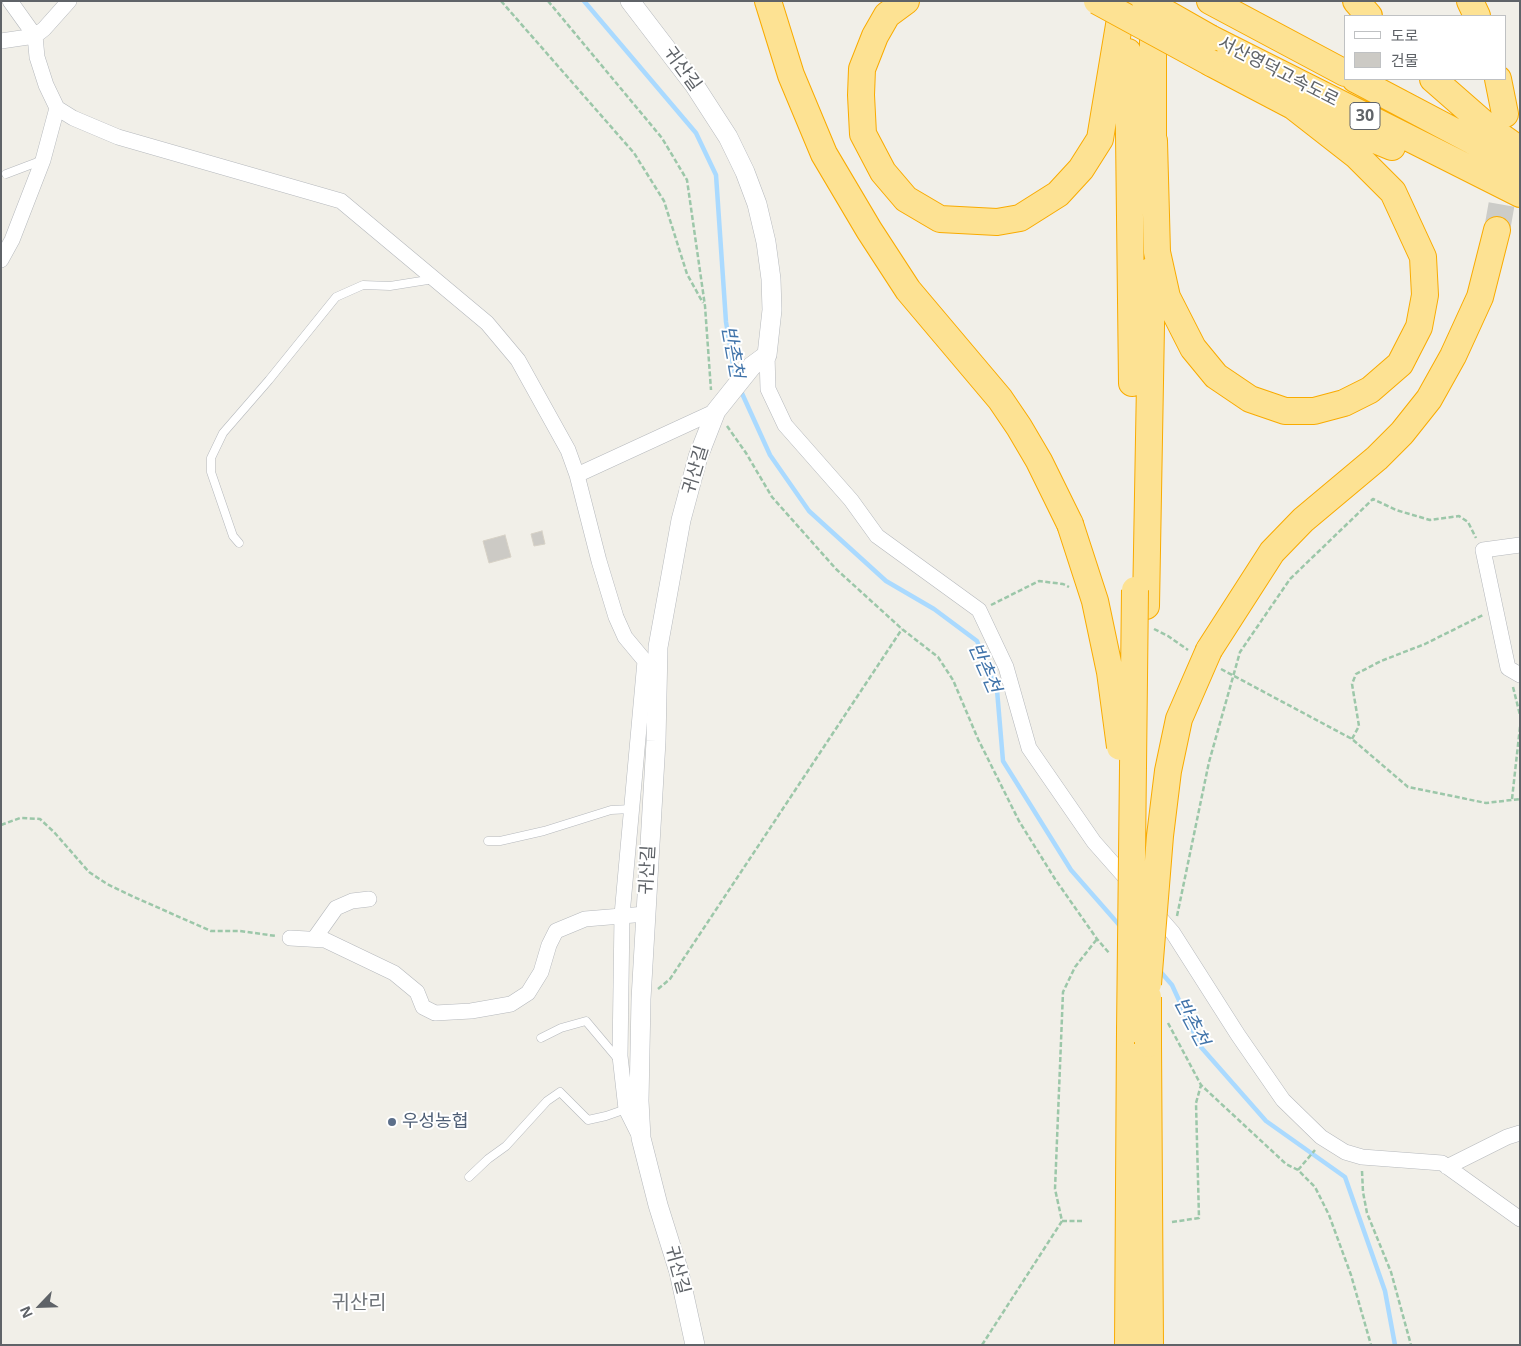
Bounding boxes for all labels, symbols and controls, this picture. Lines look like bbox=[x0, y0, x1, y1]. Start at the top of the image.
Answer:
legend bbox=[1344, 15, 1506, 80]
text: 도로 bbox=[1391, 25, 1419, 45]
street label: 서산영덕고속도로 bbox=[1214, 32, 1342, 112]
street label: 귀산길 bbox=[659, 43, 705, 95]
text: 건물 bbox=[1391, 50, 1419, 70]
road number: 30 bbox=[1350, 102, 1380, 130]
water label: 반촌천 bbox=[716, 324, 748, 380]
street label: 귀산길 bbox=[678, 443, 714, 497]
water label: 반촌천 bbox=[963, 639, 1005, 697]
street label: 귀산길 bbox=[636, 845, 660, 895]
water label: 반촌천 bbox=[1169, 993, 1213, 1051]
place label: 우성농협 bbox=[402, 1111, 468, 1133]
marker: 우성농협 bbox=[386, 1116, 398, 1128]
street label: 귀산길 bbox=[660, 1243, 694, 1297]
north arrow bbox=[15, 1281, 65, 1331]
district label: 귀산리 bbox=[331, 1291, 387, 1315]
text: N bbox=[15, 1303, 37, 1321]

